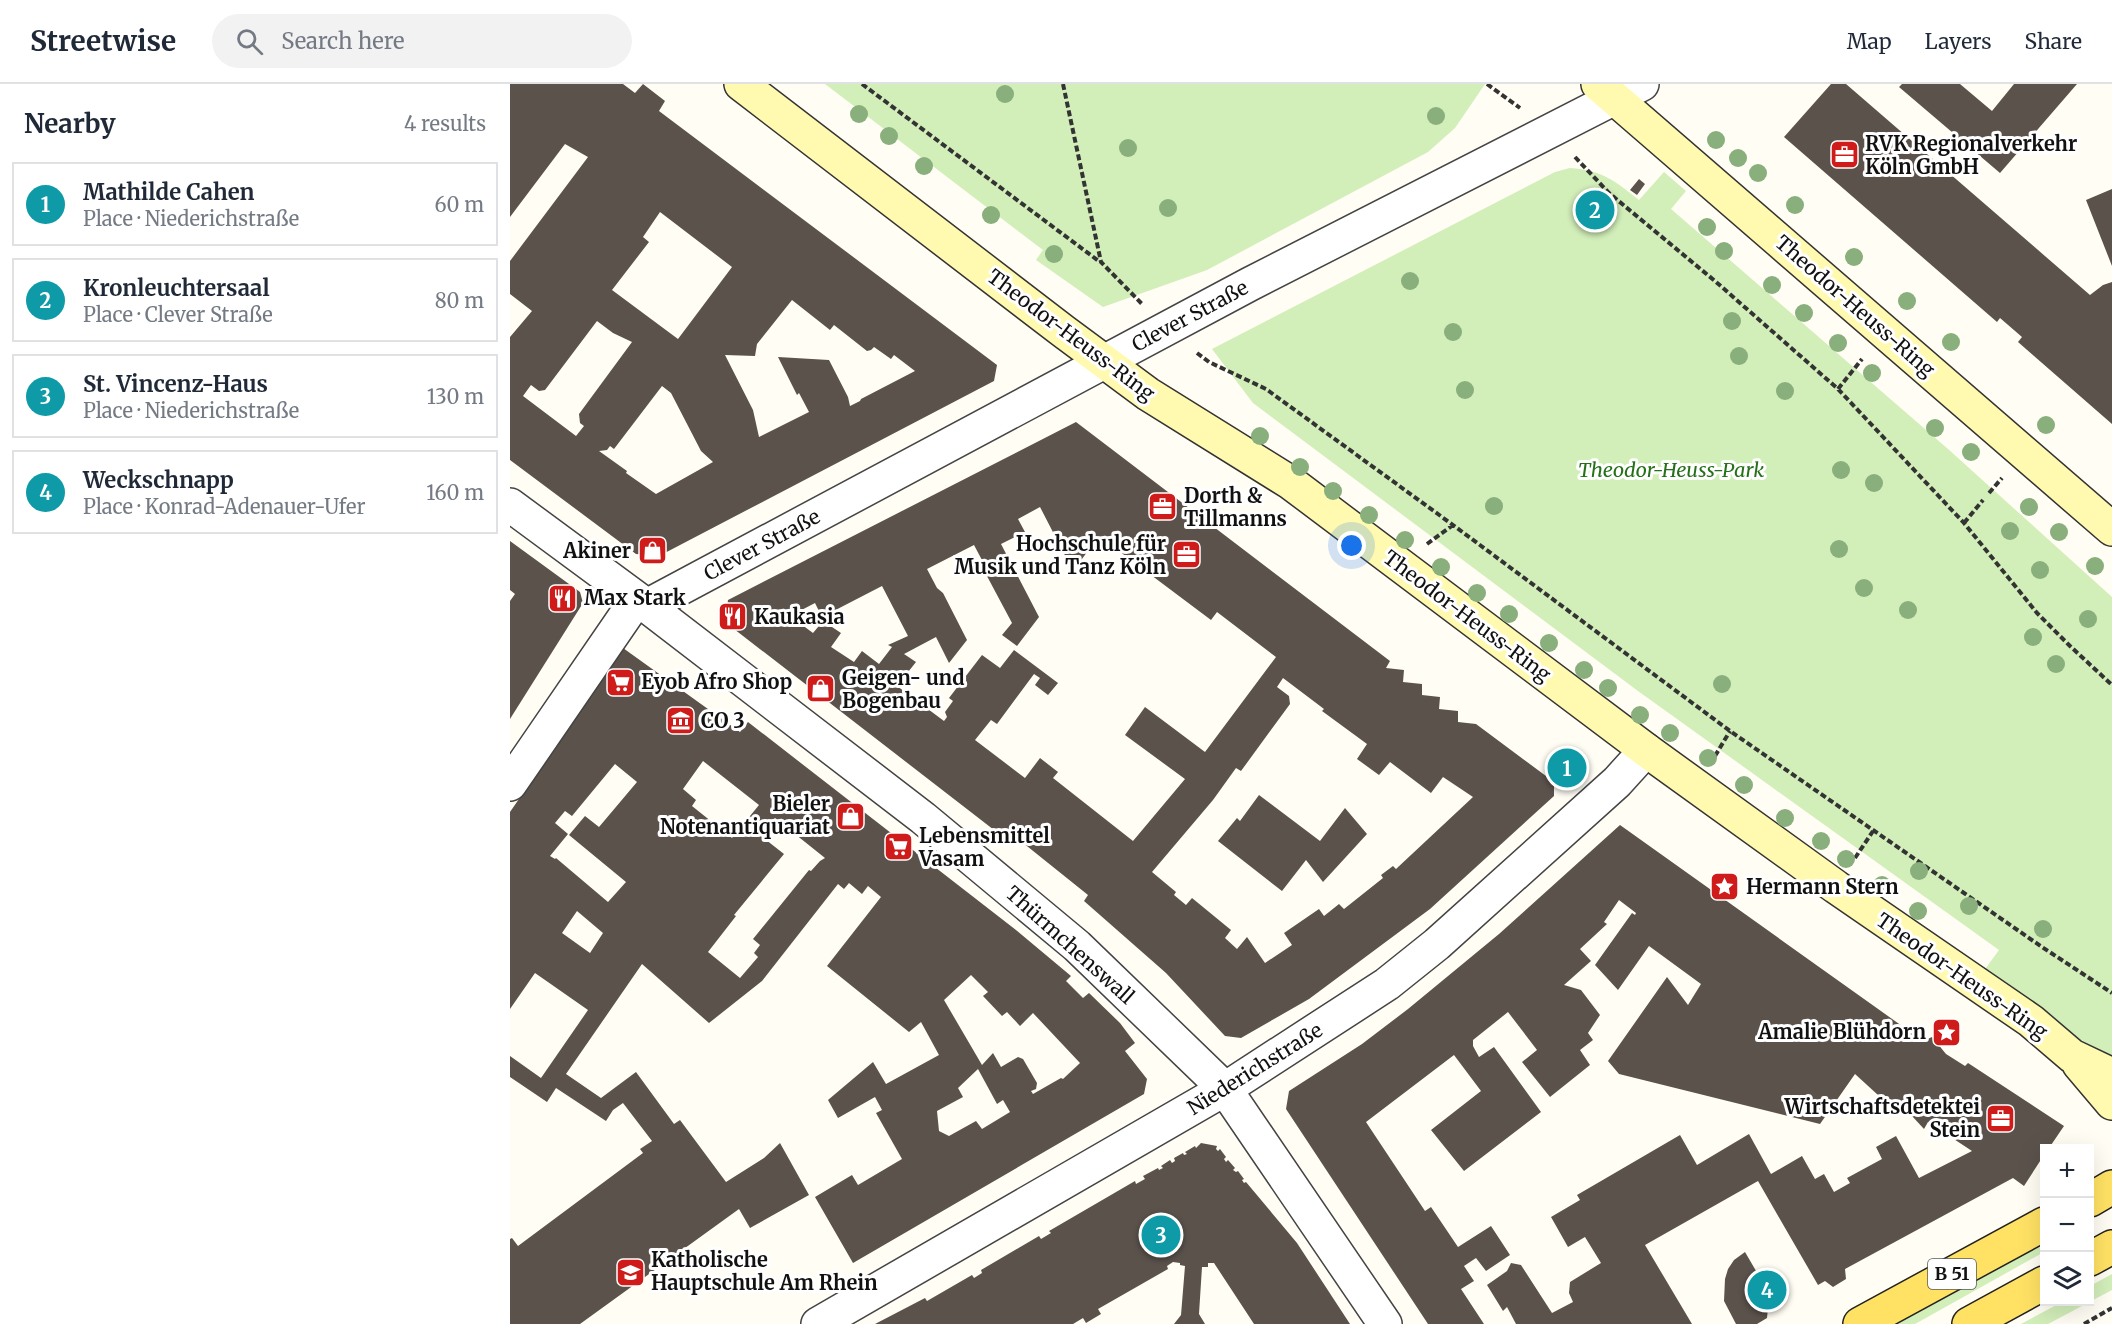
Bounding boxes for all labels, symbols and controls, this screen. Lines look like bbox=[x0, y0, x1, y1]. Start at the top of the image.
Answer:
search box bbox=[212, 14, 632, 68]
text: Streetwise bbox=[30, 23, 176, 59]
icon: search bbox=[233, 25, 266, 58]
text: Search here bbox=[281, 27, 405, 55]
text: Map bbox=[1847, 28, 1892, 55]
text: Layers bbox=[1925, 28, 1992, 55]
text: Share bbox=[2025, 28, 2082, 55]
text: Nearby bbox=[24, 107, 116, 140]
text: 4 results bbox=[404, 111, 486, 136]
place label: RVK Regionalverkehr Köln GmbH bbox=[1865, 131, 2077, 179]
office icon: RVK Regionalverkehr Köln GmbH bbox=[1828, 139, 1860, 171]
text: Mathilde Cahen bbox=[83, 178, 254, 206]
pin: 2 bbox=[1576, 188, 1614, 232]
text: 1 bbox=[41, 192, 50, 217]
text: 60 m bbox=[434, 192, 484, 217]
text: Place · Niederichstraße bbox=[83, 206, 299, 231]
street label: Theodor-Heuss-Ring bbox=[1770, 230, 1940, 382]
street label: Theodor-Heuss-Ring bbox=[983, 263, 1160, 406]
text: Kronleuchtersaal bbox=[83, 274, 270, 302]
street label: Clever Straße bbox=[1127, 274, 1252, 357]
text: 2 bbox=[40, 288, 51, 313]
text: 80 m bbox=[435, 288, 484, 313]
text: Place · Clever Straße bbox=[83, 302, 273, 327]
text: St. Vincenz-Haus bbox=[83, 370, 268, 398]
text: 3 bbox=[40, 384, 51, 409]
text: 130 m bbox=[427, 384, 484, 409]
text: Place · Niederichstraße bbox=[83, 398, 299, 423]
park label: Theodor-Heuss-Park bbox=[1578, 457, 1764, 482]
text: Weckschnapp bbox=[83, 466, 234, 494]
text: 4 bbox=[39, 480, 52, 505]
text: 160 m bbox=[426, 480, 484, 505]
place label: Dorth & Tillmanns bbox=[1184, 483, 1287, 531]
office icon: Dorth & Tillmanns bbox=[1147, 491, 1179, 523]
text: Place · Konrad-Adenauer-Ufer bbox=[83, 494, 365, 519]
street label: Clever Straße bbox=[699, 503, 824, 586]
place label: Hochschule für Musik und Tanz Köln bbox=[954, 531, 1166, 579]
your location bbox=[1337, 531, 1366, 560]
shop icon: Akiner bbox=[636, 535, 668, 567]
place label: Akiner bbox=[562, 538, 631, 563]
office icon: Hochschule für Musik und Tanz Köln bbox=[1171, 539, 1203, 571]
street label: Theodor-Heuss-Ring bbox=[1379, 544, 1556, 687]
restaurant icon: Max Stark bbox=[547, 582, 579, 614]
place label: Max Stark bbox=[584, 585, 686, 610]
restaurant icon: Kaukasia bbox=[717, 601, 749, 633]
place label: Kaukasia bbox=[754, 604, 845, 629]
place label: Geigen- und Bogenbau bbox=[842, 665, 965, 713]
supermarket icon: Eyob Afro Shop bbox=[604, 666, 636, 698]
place label: Eyob Afro Shop bbox=[641, 669, 792, 694]
shop icon: Geigen- und Bogenbau bbox=[805, 673, 837, 705]
museum icon: CO 3 bbox=[664, 705, 696, 737]
place label: CO 3 bbox=[701, 708, 745, 733]
pin: 1 bbox=[1548, 746, 1586, 790]
place label: Bieler Notenantiquariat bbox=[660, 791, 830, 839]
shop icon: Bieler Notenantiquariat bbox=[835, 800, 867, 832]
place label: Lebensmittel Vasam bbox=[918, 823, 1050, 871]
supermarket icon: Lebensmittel Vasam bbox=[882, 831, 914, 863]
place icon: Hermann Stern bbox=[1709, 871, 1741, 903]
place label: Hermann Stern bbox=[1746, 874, 1899, 899]
street label: Thürmchenswall bbox=[1001, 880, 1140, 1009]
street label: Theodor-Heuss-Ring bbox=[1872, 907, 2053, 1044]
place icon: Amalie Blühdorn bbox=[1931, 1016, 1963, 1048]
street label: Niederichstraße bbox=[1183, 1017, 1327, 1120]
place label: Amalie Blühdorn bbox=[1757, 1019, 1926, 1044]
place label: Wirtschaftsdetektei Stein bbox=[1784, 1094, 1980, 1142]
office icon: Wirtschaftsdetektei Stein bbox=[1985, 1102, 2017, 1134]
map controls bbox=[2040, 1144, 2094, 1306]
button: + bbox=[2040, 1144, 2094, 1198]
button: − bbox=[2040, 1198, 2094, 1252]
pin: 3 bbox=[1142, 1212, 1180, 1258]
place label: Katholische Hauptschule Am Rhein bbox=[651, 1247, 878, 1295]
button: layers bbox=[2040, 1252, 2094, 1306]
school or university icon: Katholische Hauptschule Am Rhein bbox=[614, 1256, 646, 1288]
road number: B 51 bbox=[1928, 1259, 1976, 1289]
pin: 4 bbox=[1748, 1268, 1786, 1312]

